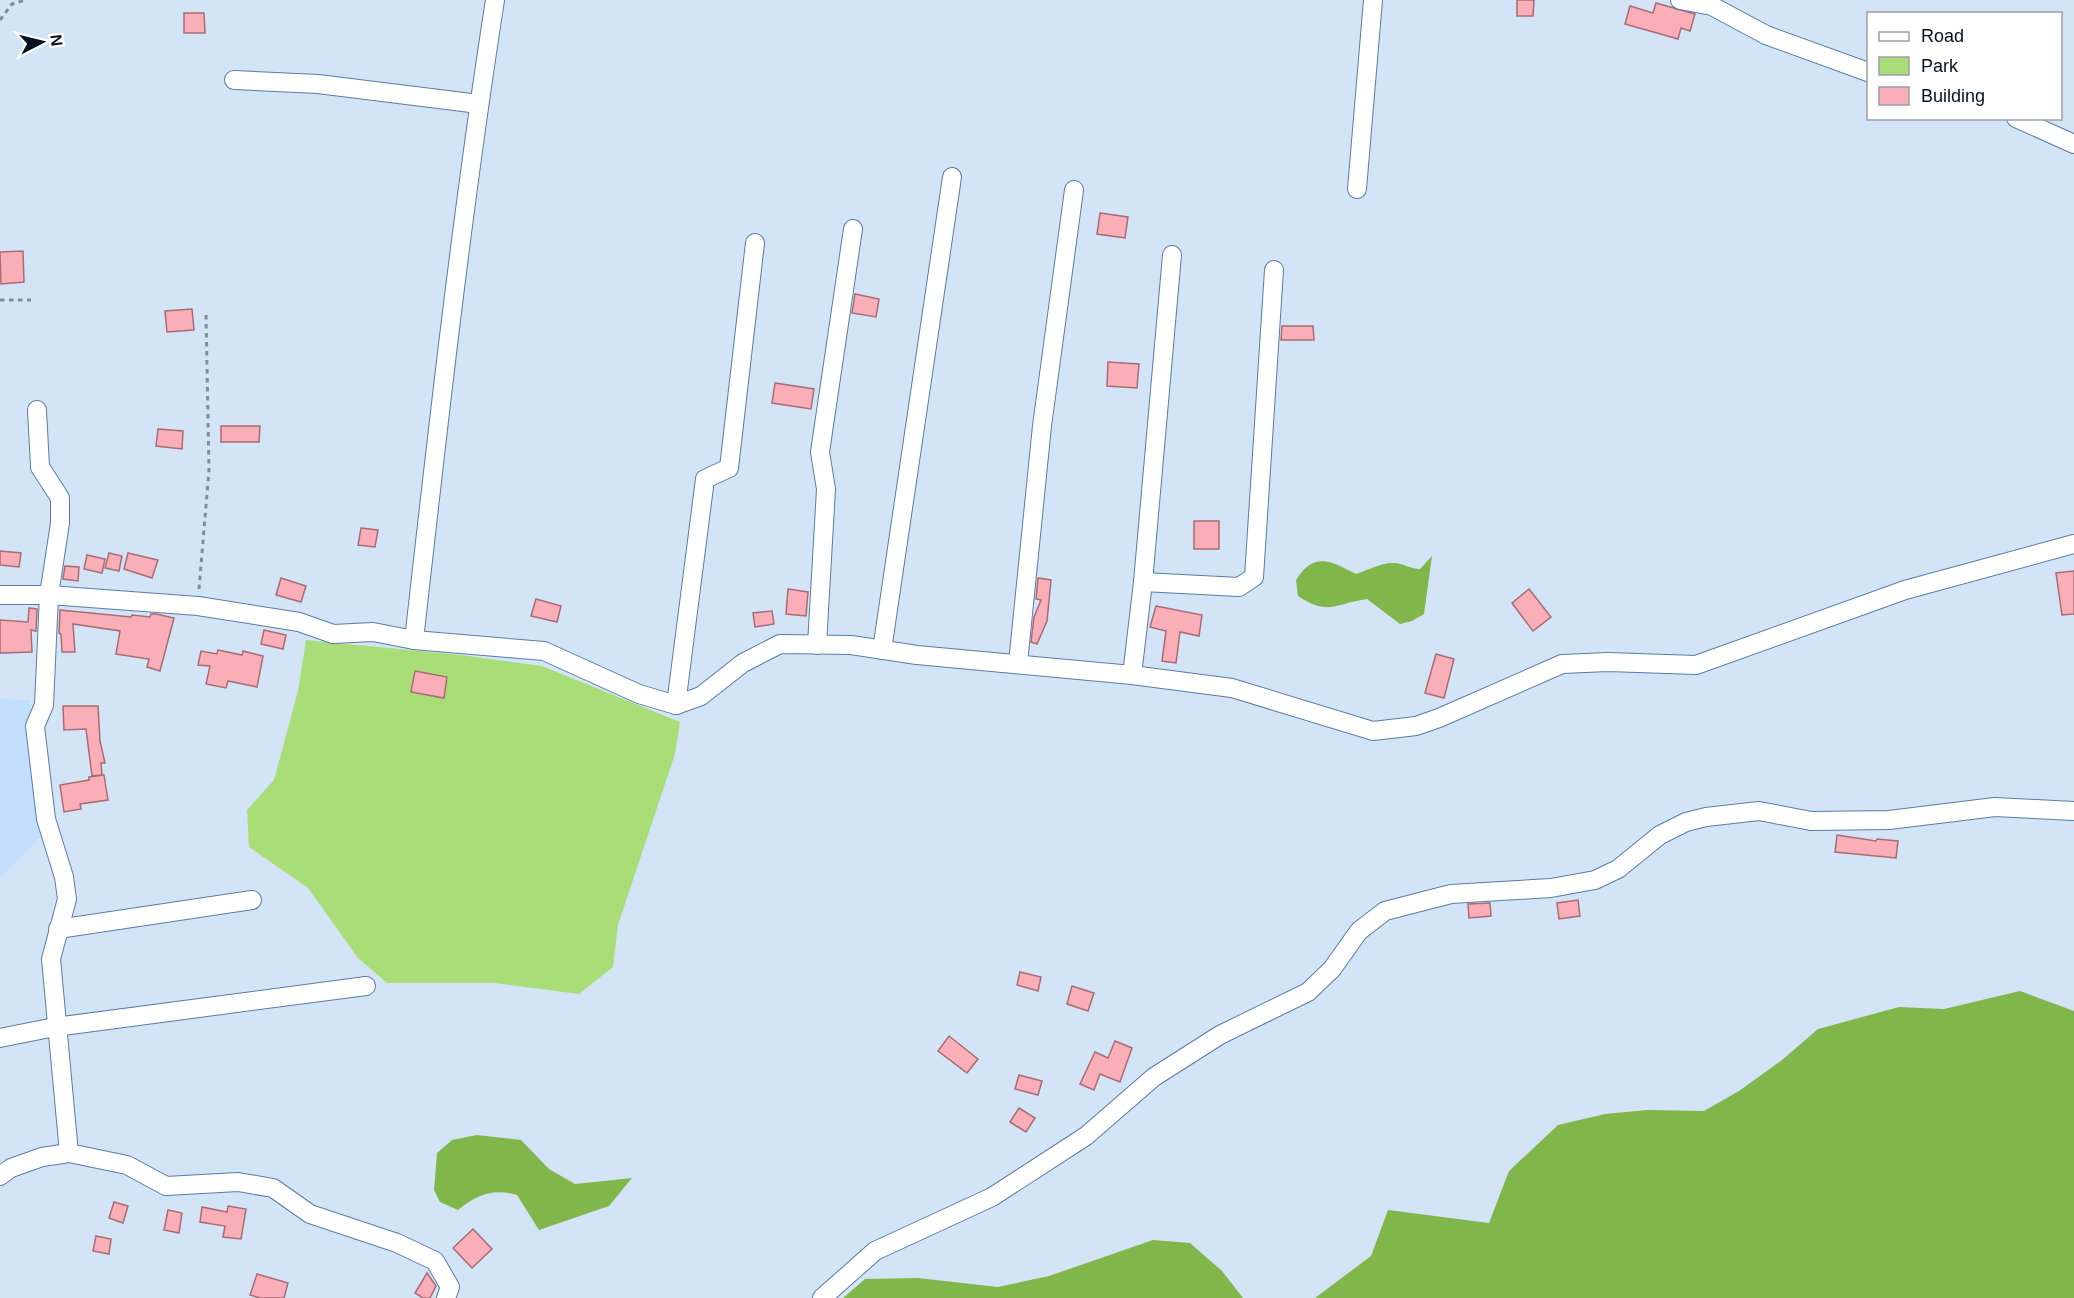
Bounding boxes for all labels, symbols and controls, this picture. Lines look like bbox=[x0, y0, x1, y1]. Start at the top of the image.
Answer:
north arrow bbox=[12, 12, 72, 72]
legend bbox=[1867, 12, 2062, 120]
text: Road bbox=[1921, 26, 1964, 46]
text: N bbox=[47, 33, 66, 47]
text: Park bbox=[1921, 56, 1959, 76]
text: Building bbox=[1921, 86, 1985, 106]

